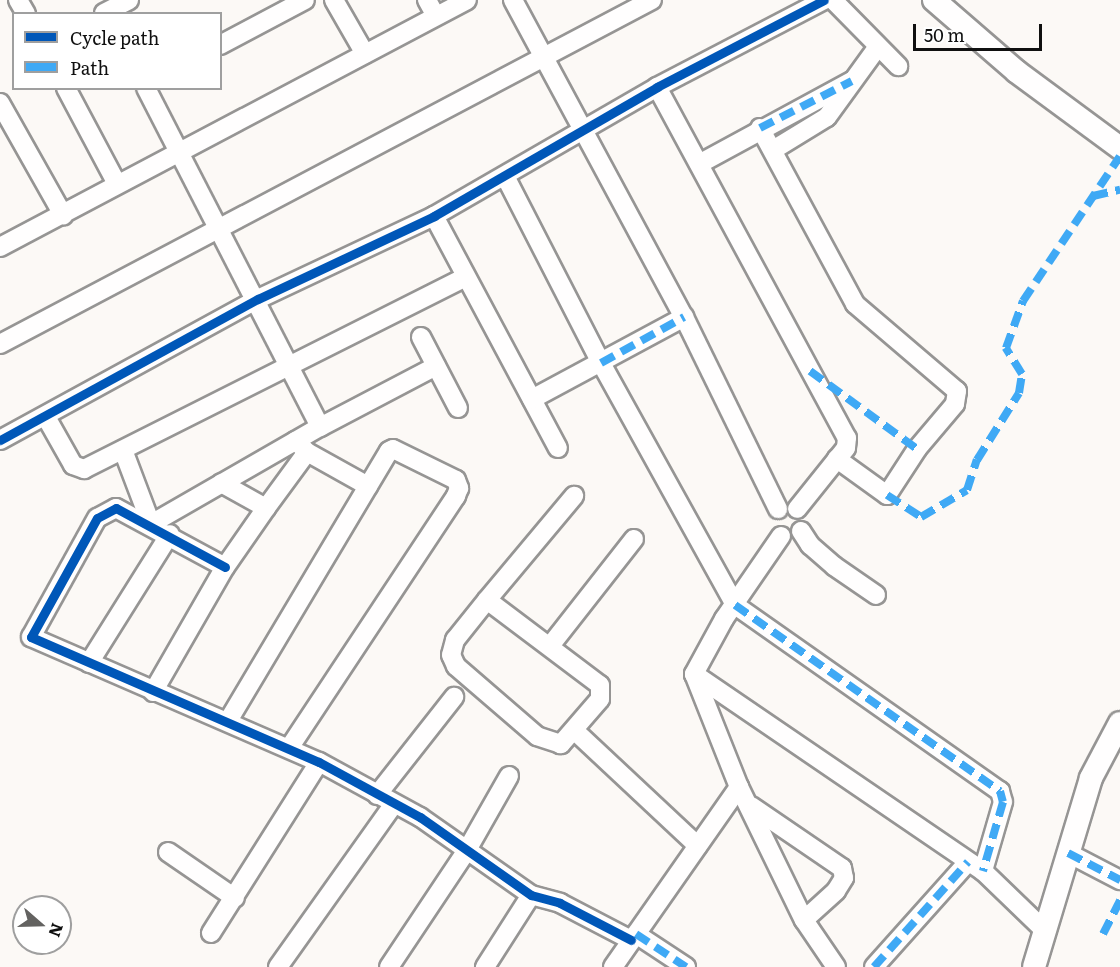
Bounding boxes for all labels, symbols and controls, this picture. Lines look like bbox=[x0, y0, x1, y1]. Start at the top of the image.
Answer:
legend bbox=[12, 12, 222, 90]
scale bar bbox=[916, 12, 1045, 50]
text: 50 m bbox=[924, 21, 965, 48]
text: Cycle path bbox=[70, 24, 159, 51]
text: Path bbox=[70, 54, 109, 81]
north arrow bbox=[12, 895, 72, 955]
text: N bbox=[43, 920, 71, 941]

